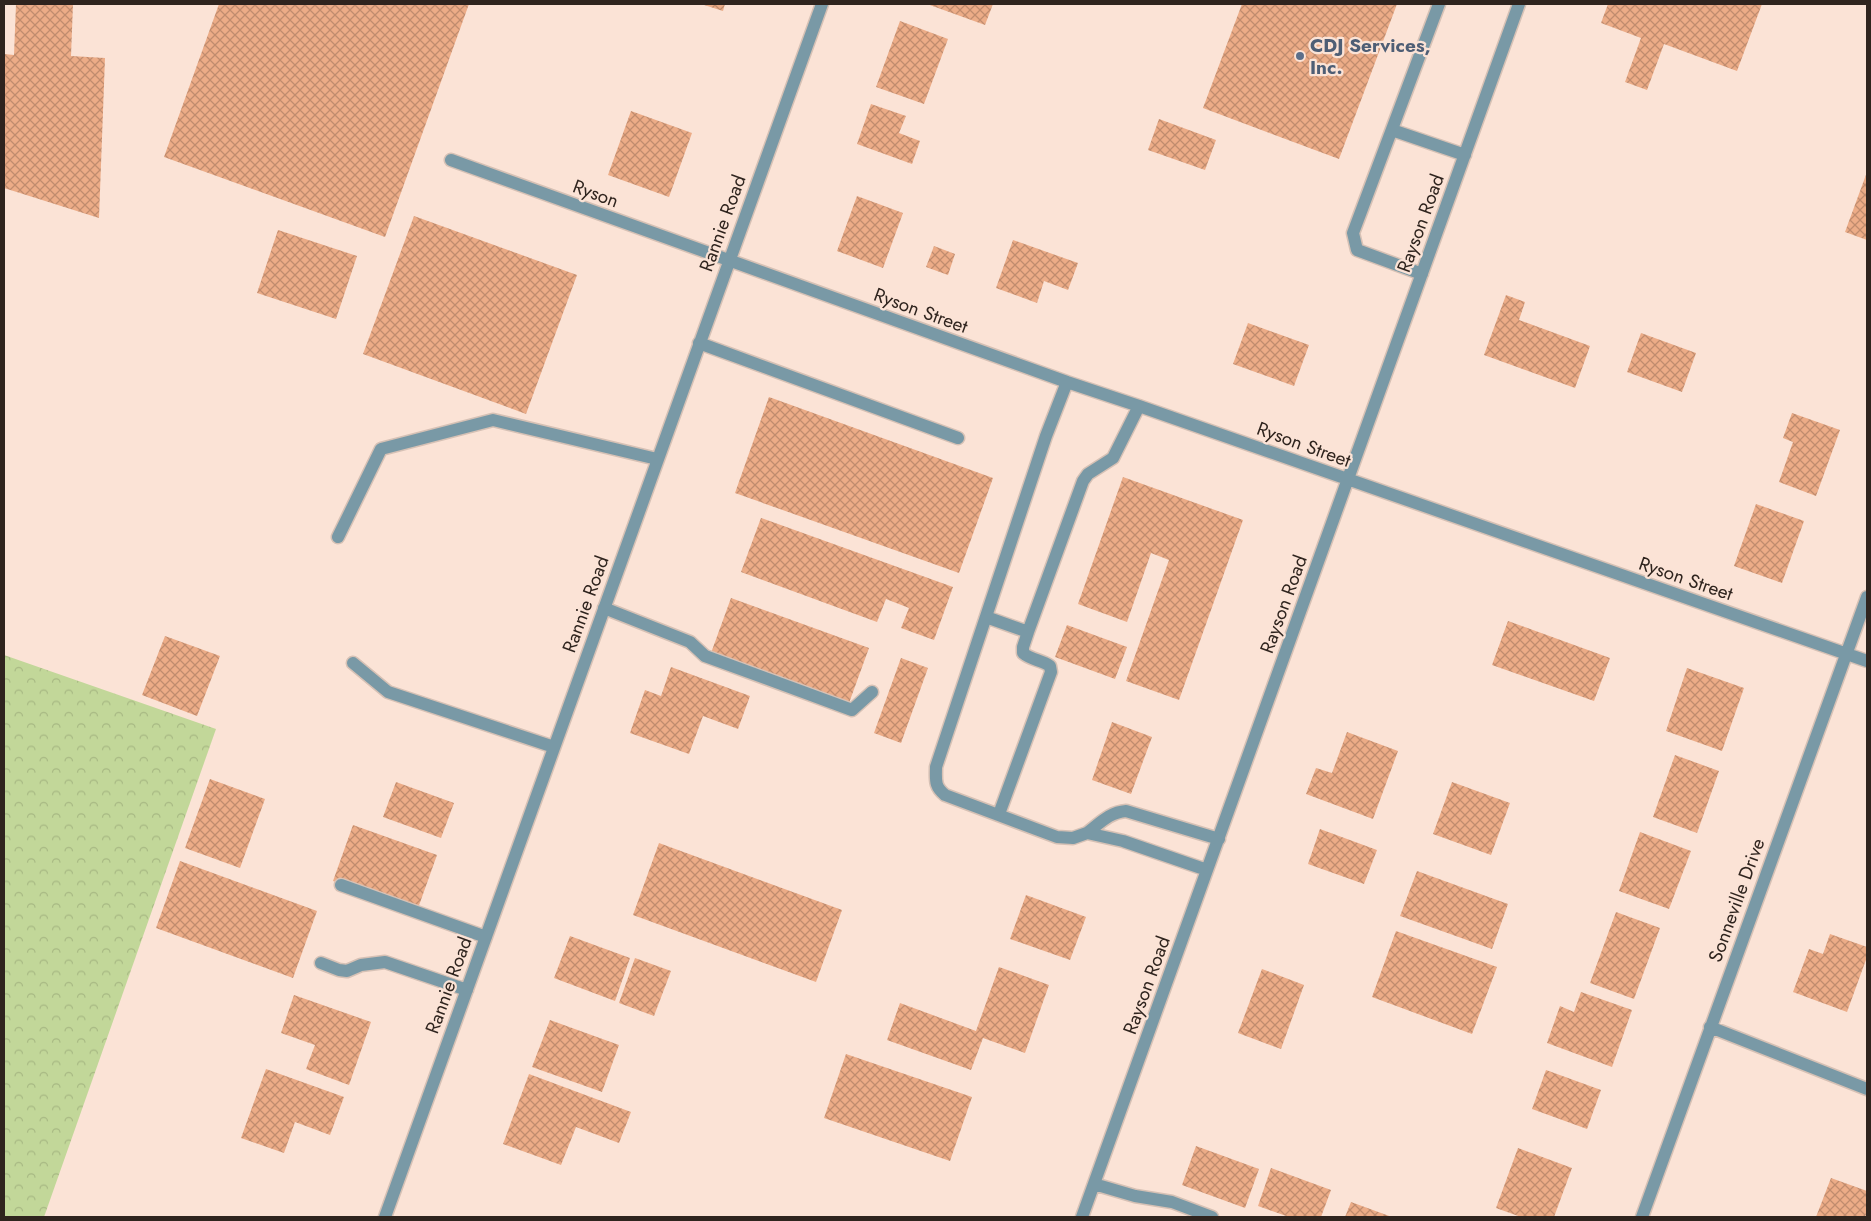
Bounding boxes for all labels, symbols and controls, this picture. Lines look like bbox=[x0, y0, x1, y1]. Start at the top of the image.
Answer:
place label: CDJ Services, Inc. bbox=[1310, 32, 1431, 81]
marker: CDJ Services, Inc. bbox=[1294, 50, 1306, 62]
street label: Rayson Road bbox=[1390, 170, 1451, 276]
street label: Rannie Road bbox=[692, 171, 752, 275]
street label: Ryson bbox=[569, 173, 623, 214]
street label: Ryson Street bbox=[870, 281, 972, 340]
street label: Ryson Street bbox=[1253, 415, 1355, 474]
street label: Ryson Street bbox=[1635, 550, 1737, 607]
street label: Rayson Road bbox=[1253, 551, 1314, 657]
street label: Rannie Road bbox=[555, 552, 615, 656]
street label: Sonneville Drive bbox=[1702, 834, 1771, 966]
street label: Rayson Road bbox=[1116, 932, 1177, 1038]
street label: Rannie Road bbox=[418, 933, 478, 1037]

